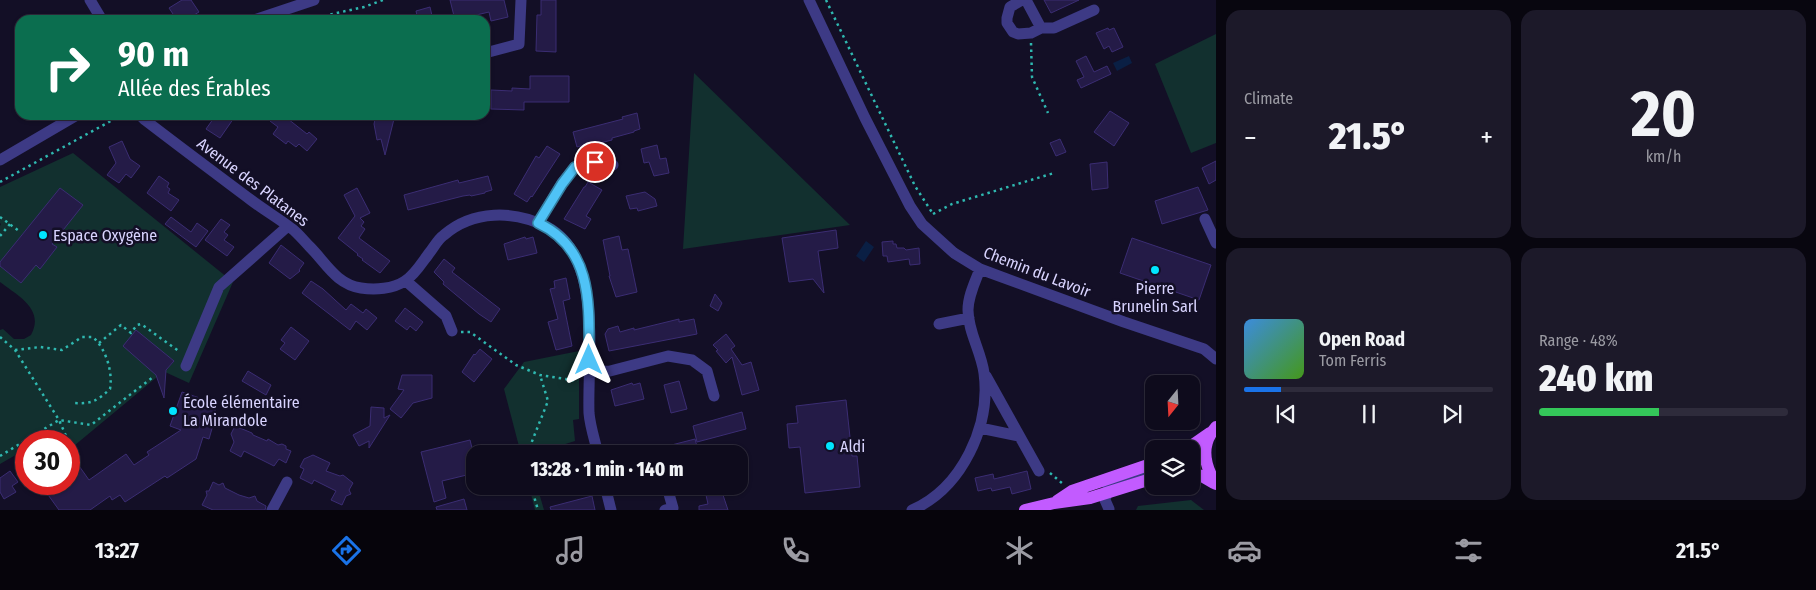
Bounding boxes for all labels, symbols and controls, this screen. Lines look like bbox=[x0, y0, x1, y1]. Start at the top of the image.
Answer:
text: 90 m bbox=[118, 33, 189, 75]
icon: right bbox=[35, 35, 100, 100]
text: Allée des Érables bbox=[118, 75, 271, 102]
text: 20 bbox=[1631, 75, 1696, 153]
text: Climate bbox=[1244, 89, 1293, 108]
text: 21.5° bbox=[1329, 113, 1408, 159]
text: − bbox=[1244, 121, 1257, 154]
text: + bbox=[1480, 121, 1493, 154]
street label: Avenue des Platanes bbox=[193, 134, 313, 230]
pin bbox=[574, 141, 616, 183]
text: km/h bbox=[1646, 147, 1681, 166]
icon: arrive bbox=[581, 148, 609, 176]
place label: Espace Oxygène bbox=[53, 226, 157, 245]
marker: Espace Oxygène bbox=[37, 229, 49, 241]
street label: Chemin du Lavoir bbox=[981, 243, 1094, 301]
marker: Pierre Brunelin Sarl bbox=[1149, 264, 1161, 276]
place label: Pierre Brunelin Sarl bbox=[1112, 279, 1198, 316]
text: Open Road bbox=[1319, 328, 1405, 351]
text: Range · 48% bbox=[1539, 331, 1618, 350]
position arrow bbox=[562, 333, 614, 385]
text: Tom Ferris bbox=[1319, 351, 1386, 370]
text: 240 km bbox=[1539, 355, 1653, 401]
north arrow bbox=[1145, 375, 1200, 430]
map controls bbox=[1145, 375, 1200, 495]
place label: École élémentaire La Mirandole bbox=[183, 393, 300, 430]
icon: previous bbox=[1272, 400, 1300, 428]
icon: pause bbox=[1355, 400, 1383, 428]
icon: next bbox=[1438, 400, 1466, 428]
marker: École élémentaire La Mirandole bbox=[167, 405, 179, 417]
speed limit sign: 30 bbox=[15, 430, 80, 495]
place label: Aldi bbox=[840, 437, 865, 456]
marker: Aldi bbox=[824, 440, 836, 452]
button: layers bbox=[1145, 440, 1200, 495]
text: 13:28 · 1 min · 140 m bbox=[530, 458, 684, 481]
icon: directions bbox=[329, 533, 364, 568]
icon: music bbox=[553, 533, 588, 568]
icon: phone bbox=[778, 533, 813, 568]
icon: climate bbox=[1002, 533, 1037, 568]
icon: car bbox=[1227, 533, 1262, 568]
icon: filters bbox=[1451, 533, 1486, 568]
text: 13:27 bbox=[95, 537, 139, 564]
text: 21.5° bbox=[1676, 537, 1721, 564]

